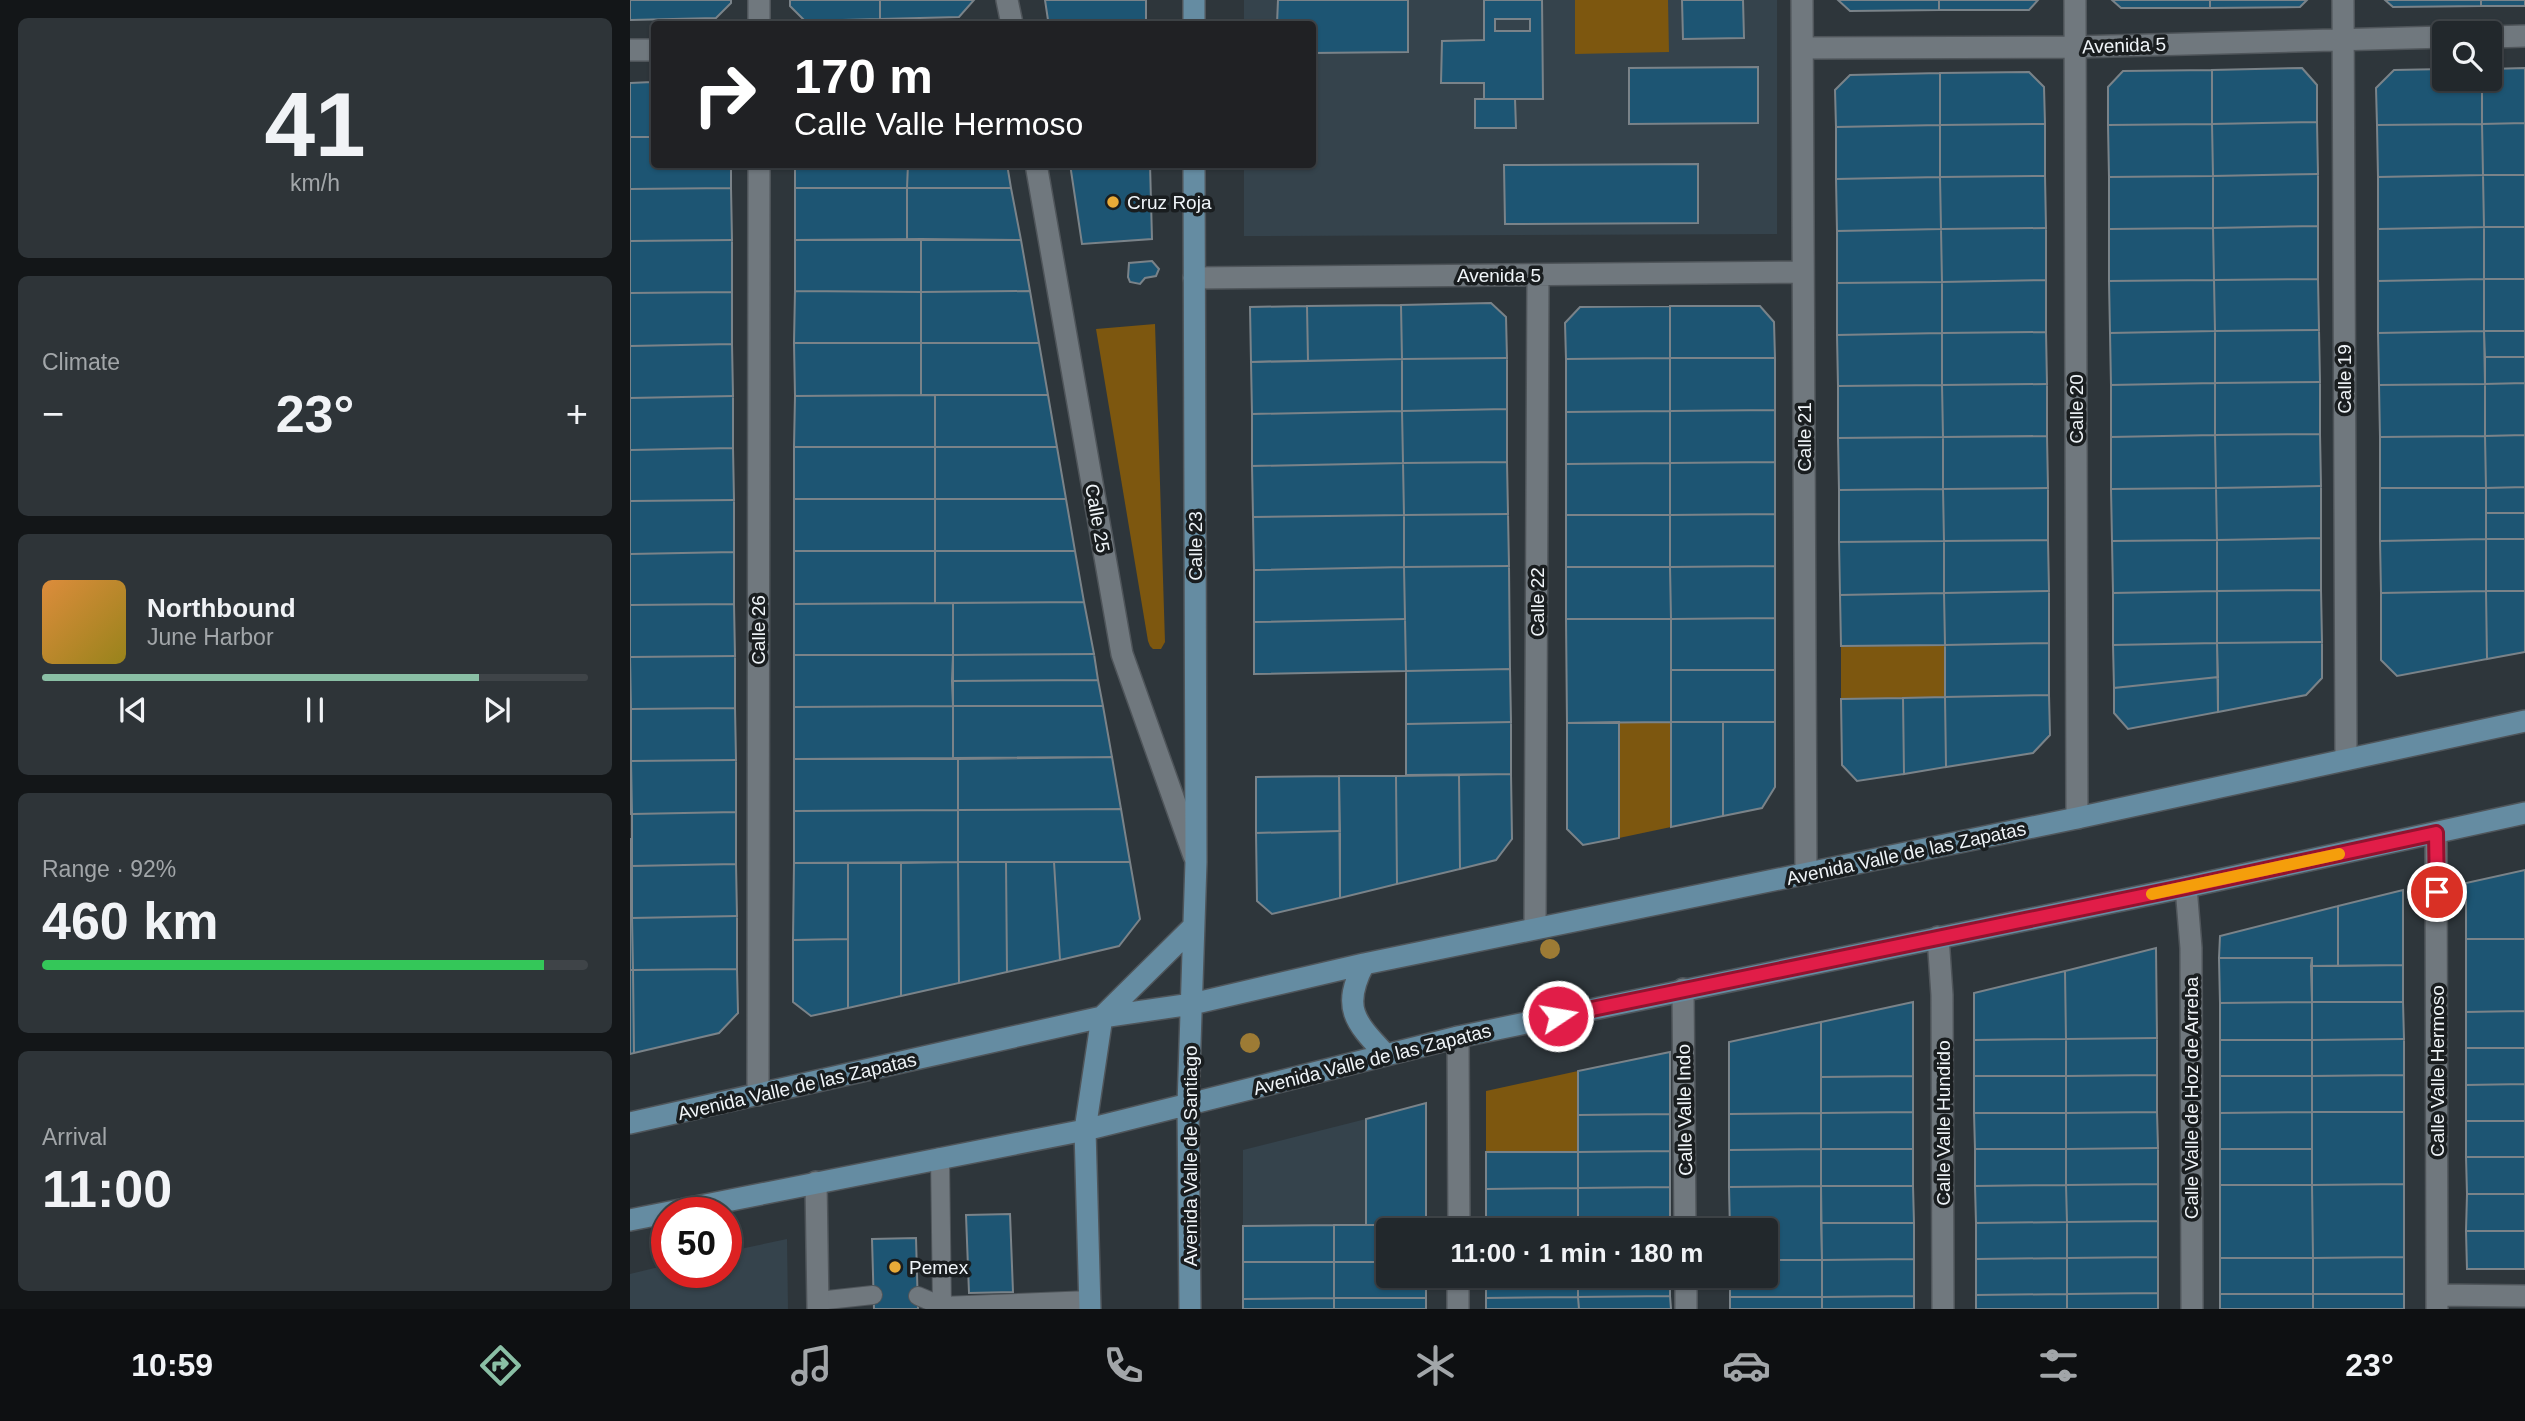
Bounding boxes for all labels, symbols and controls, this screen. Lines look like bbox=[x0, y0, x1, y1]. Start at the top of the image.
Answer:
map controls bbox=[2432, 21, 2502, 91]
button: search bbox=[2432, 21, 2502, 91]
street label: Avenida 5 bbox=[2082, 34, 2166, 57]
icon: right bbox=[679, 49, 770, 140]
text: 170 m bbox=[794, 49, 933, 103]
text: 41 bbox=[264, 74, 366, 175]
text: Calle Valle Hermoso bbox=[794, 106, 1083, 142]
text: km/h bbox=[290, 170, 340, 196]
place label: Cruz Roja bbox=[1127, 192, 1212, 213]
marker: Cruz Roja bbox=[1105, 194, 1121, 210]
street label: Avenida 5 bbox=[1457, 265, 1541, 286]
street label: Calle 19 bbox=[2334, 344, 2355, 414]
text: Climate bbox=[42, 349, 120, 375]
street label: Calle 20 bbox=[2066, 374, 2087, 444]
text: 23° bbox=[276, 385, 354, 443]
text: − bbox=[42, 393, 64, 435]
text: + bbox=[566, 393, 588, 435]
street label: Calle 21 bbox=[1794, 402, 1815, 472]
street label: Calle 25 bbox=[1081, 482, 1114, 554]
street label: Calle 23 bbox=[1185, 511, 1206, 581]
street label: Calle 22 bbox=[1527, 567, 1548, 637]
text: Northbound bbox=[147, 593, 296, 623]
street label: Calle 26 bbox=[748, 595, 769, 665]
text: June Harbor bbox=[147, 624, 274, 650]
icon: previous bbox=[114, 691, 152, 729]
icon: pause bbox=[296, 691, 334, 729]
icon: next bbox=[478, 691, 516, 729]
street label: Avenida Valle de las Zapatas bbox=[1784, 818, 2028, 889]
text: Range · 92% bbox=[42, 856, 176, 882]
pin bbox=[2407, 862, 2467, 922]
icon: arrive bbox=[2418, 873, 2456, 911]
text: 460 km bbox=[42, 892, 218, 950]
street label: Calle Valle de Hoz de Arreba bbox=[2181, 976, 2202, 1219]
position arrow bbox=[1521, 979, 1595, 1053]
street label: Calle Valle Hermoso bbox=[2427, 985, 2448, 1157]
street label: Avenida Valle de las Zapatas bbox=[1251, 1020, 1493, 1099]
street label: Calle Valle Hundido bbox=[1933, 1040, 1954, 1206]
street label: Calle Valle Indo bbox=[1673, 1044, 1696, 1176]
street label: Avenida Valle de Santiago bbox=[1180, 1045, 1201, 1267]
street label: Avenida Valle de las Zapatas bbox=[676, 1049, 919, 1124]
text: Arrival bbox=[42, 1124, 107, 1150]
text: 11:00 bbox=[42, 1160, 172, 1218]
speed limit sign: 50 bbox=[651, 1197, 742, 1288]
text: 11:00 · 1 min · 180 m bbox=[1451, 1238, 1703, 1268]
place label: Pemex bbox=[909, 1257, 969, 1278]
marker: Pemex bbox=[887, 1259, 903, 1275]
icon: directions bbox=[476, 1341, 525, 1390]
icon: music bbox=[787, 1341, 836, 1390]
icon: phone bbox=[1099, 1341, 1148, 1390]
icon: climate bbox=[1411, 1341, 1460, 1390]
icon: car bbox=[1722, 1341, 1771, 1390]
icon: filters bbox=[2034, 1341, 2083, 1390]
text: 10:59 bbox=[131, 1347, 213, 1383]
text: 23° bbox=[2345, 1347, 2394, 1383]

